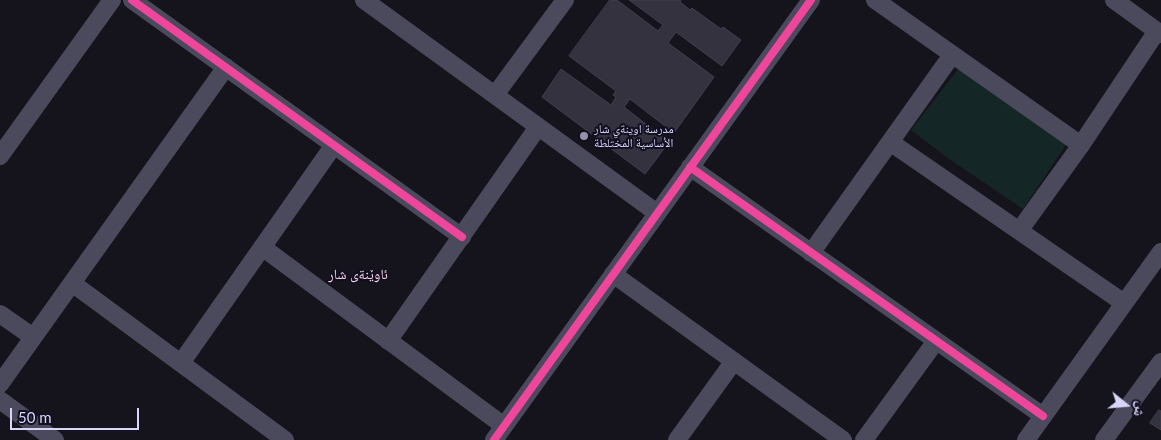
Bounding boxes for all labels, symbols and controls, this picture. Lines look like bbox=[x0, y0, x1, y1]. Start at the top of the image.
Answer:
place label: مدرسة اوينةي شار الأساسية المختلطة bbox=[594, 122, 674, 150]
marker: مدرسة اوينةي شار الأساسية المختلطة bbox=[578, 130, 590, 142]
district label: ئاوێنةی شار bbox=[328, 266, 388, 282]
north arrow bbox=[1101, 380, 1151, 430]
scale bar bbox=[12, 398, 141, 430]
text: ش bbox=[1131, 400, 1151, 419]
text: 50 m bbox=[18, 408, 52, 426]

